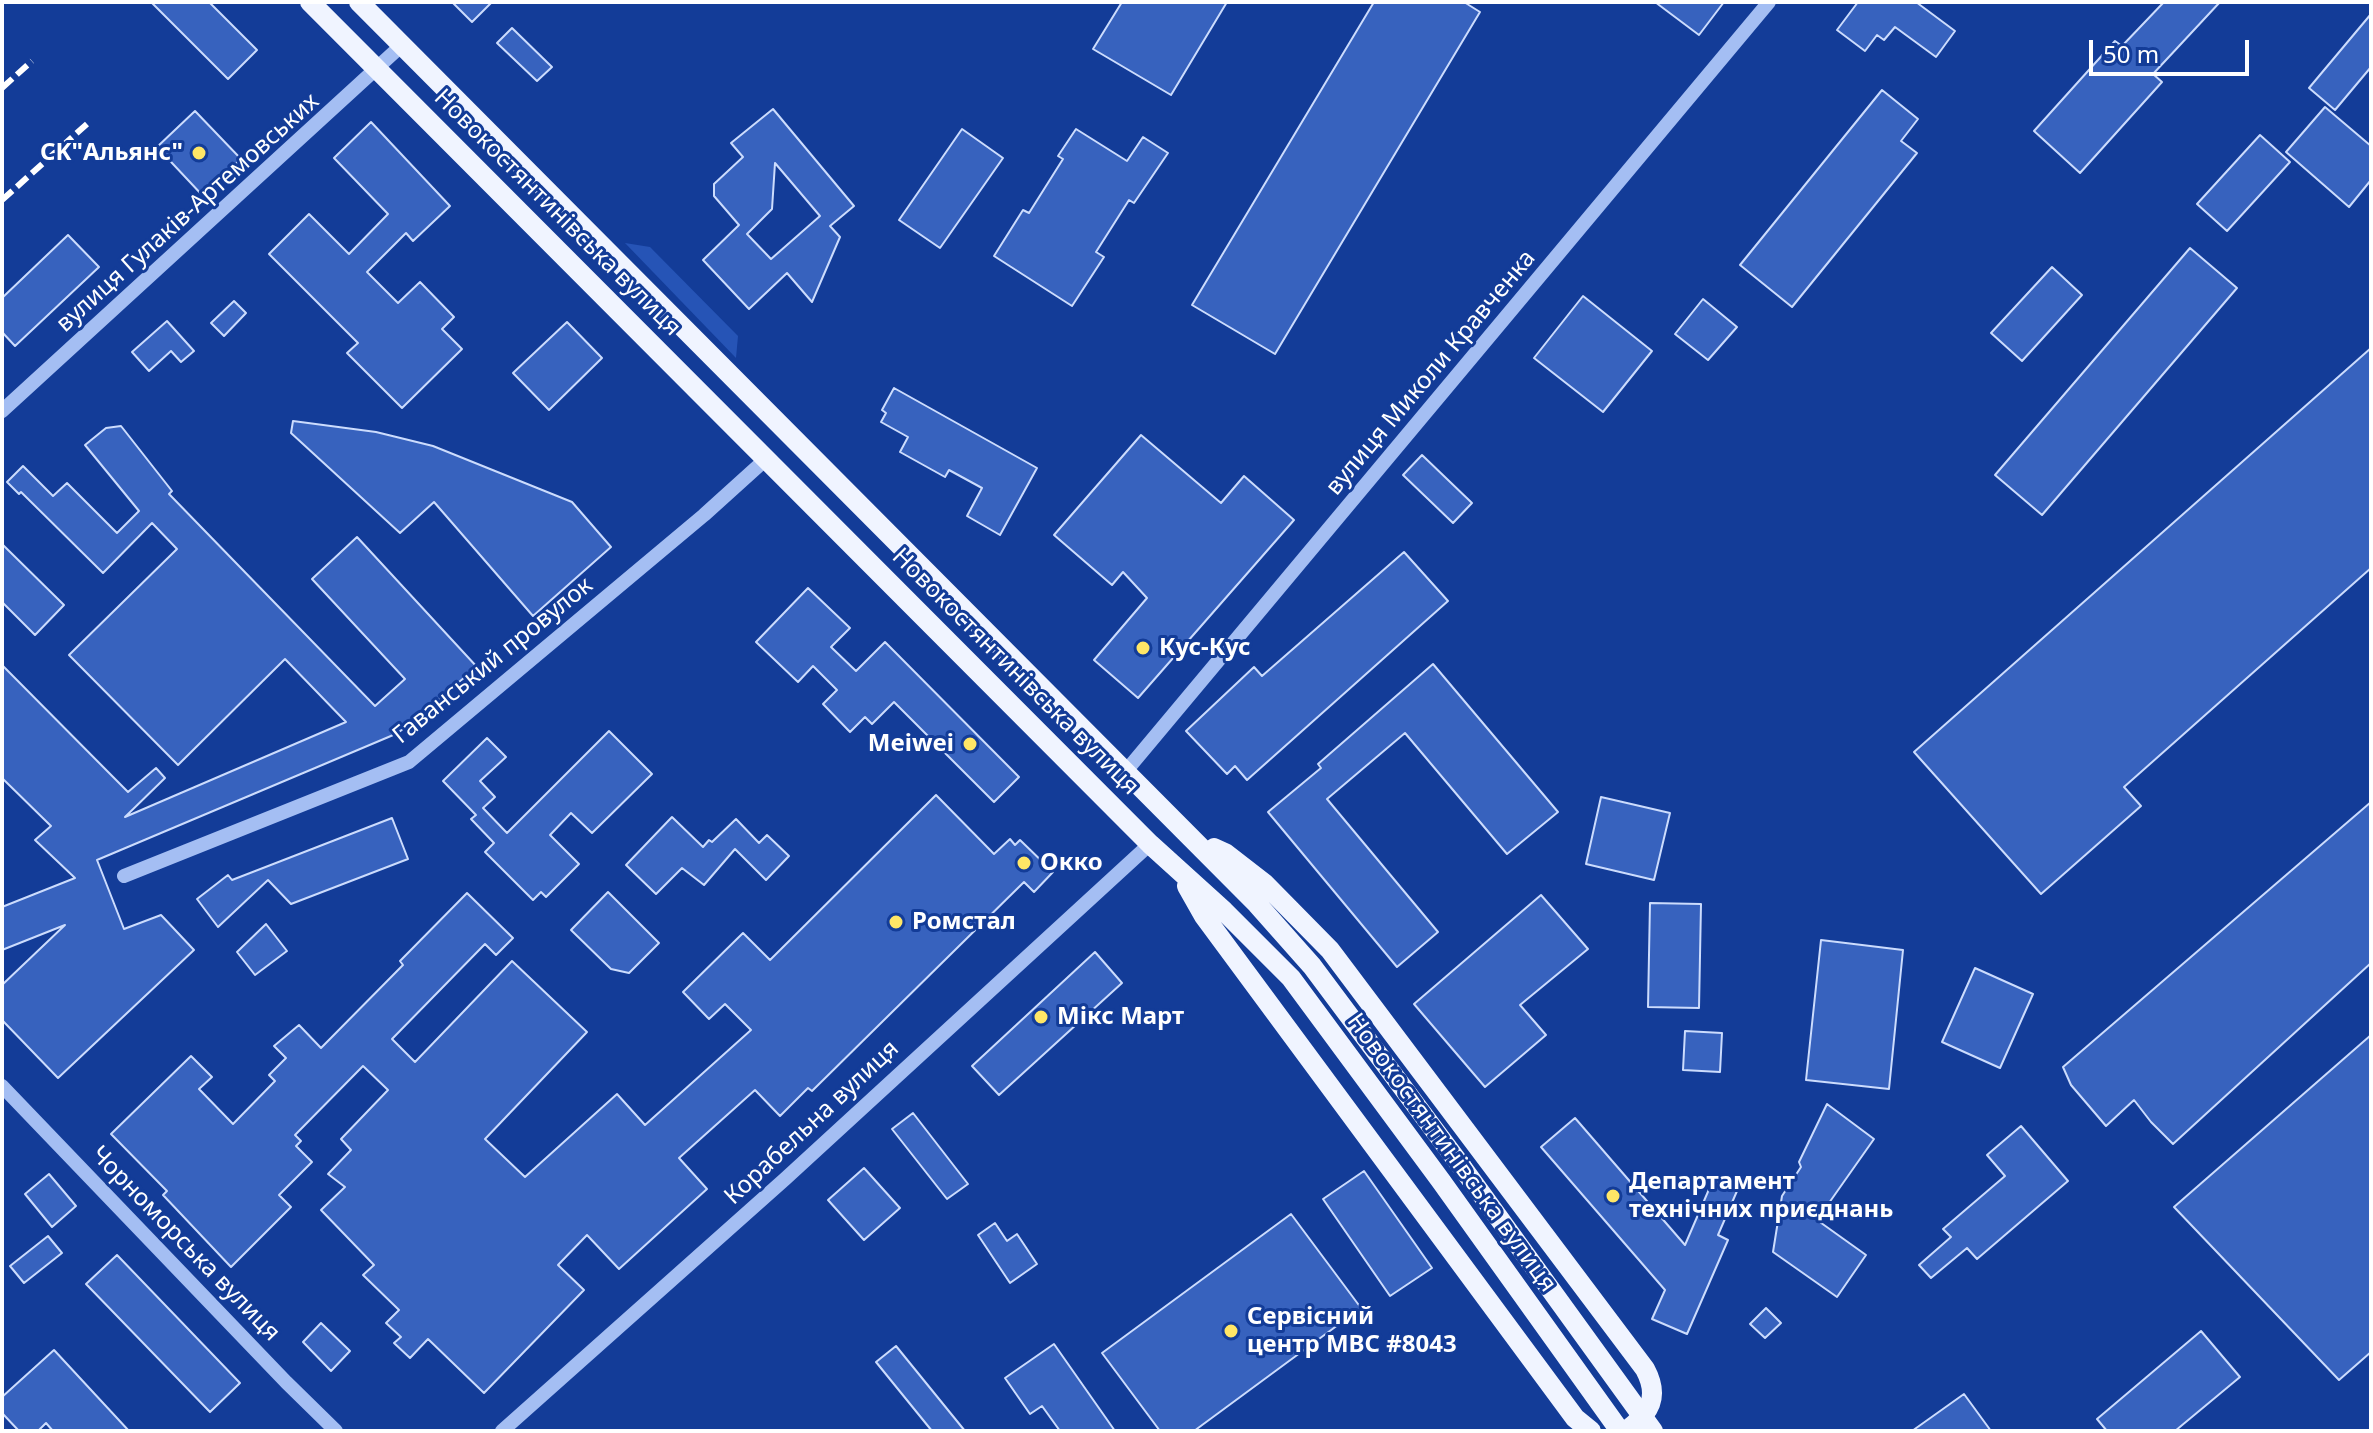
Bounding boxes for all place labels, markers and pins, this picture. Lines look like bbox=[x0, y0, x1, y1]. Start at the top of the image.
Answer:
place label: CK"Альянс" bbox=[40, 139, 183, 167]
marker: CK"Альянс" bbox=[190, 144, 208, 162]
place label: Кус-Кус bbox=[1159, 634, 1251, 662]
marker: Кус-Кус bbox=[1134, 639, 1152, 657]
place label: Meiwei bbox=[868, 730, 954, 758]
marker: Meiwei bbox=[961, 735, 979, 753]
place label: Окко bbox=[1040, 849, 1103, 877]
marker: Окко bbox=[1015, 854, 1033, 872]
place label: Ромстал bbox=[912, 908, 1016, 936]
marker: Ромстал bbox=[887, 913, 905, 931]
place label: Мікс Март bbox=[1057, 1003, 1184, 1031]
marker: Мікс Март bbox=[1032, 1008, 1050, 1026]
place label: Департамент технічних приєднань bbox=[1629, 1168, 1894, 1224]
marker: Департамент технічних приєднань bbox=[1604, 1187, 1622, 1205]
place label: Сервісний центр МВС #8043 bbox=[1247, 1303, 1457, 1359]
marker: Сервісний центр МВС #8043 bbox=[1222, 1322, 1240, 1340]

